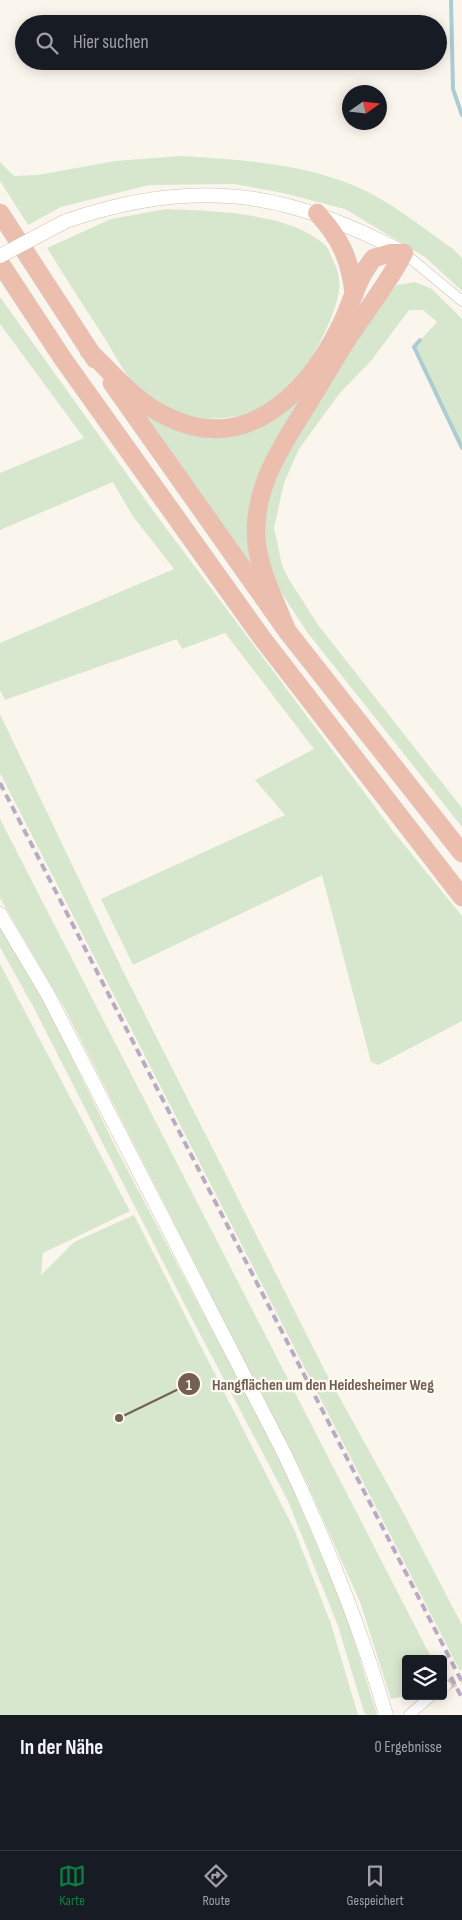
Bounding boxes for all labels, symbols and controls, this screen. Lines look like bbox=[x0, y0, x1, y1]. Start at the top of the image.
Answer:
search box bbox=[15, 15, 447, 70]
icon: search bbox=[33, 29, 61, 57]
text: Hier suchen bbox=[73, 31, 149, 54]
north arrow bbox=[342, 85, 387, 130]
callout: Hangflächen um den Heidesheimer Weg bbox=[177, 1369, 444, 1400]
text: 1 bbox=[186, 1376, 192, 1395]
text: Hangflächen um den Heidesheimer Weg bbox=[212, 1376, 434, 1395]
map controls bbox=[402, 1655, 447, 1700]
button: layers bbox=[402, 1655, 447, 1700]
text: In der Nähe bbox=[20, 1735, 103, 1760]
text: 0 Ergebnisse bbox=[375, 1738, 442, 1757]
tab: Karte bbox=[58, 1862, 86, 1909]
tab: Route bbox=[202, 1862, 230, 1909]
tab: Gespeichert bbox=[347, 1862, 404, 1909]

